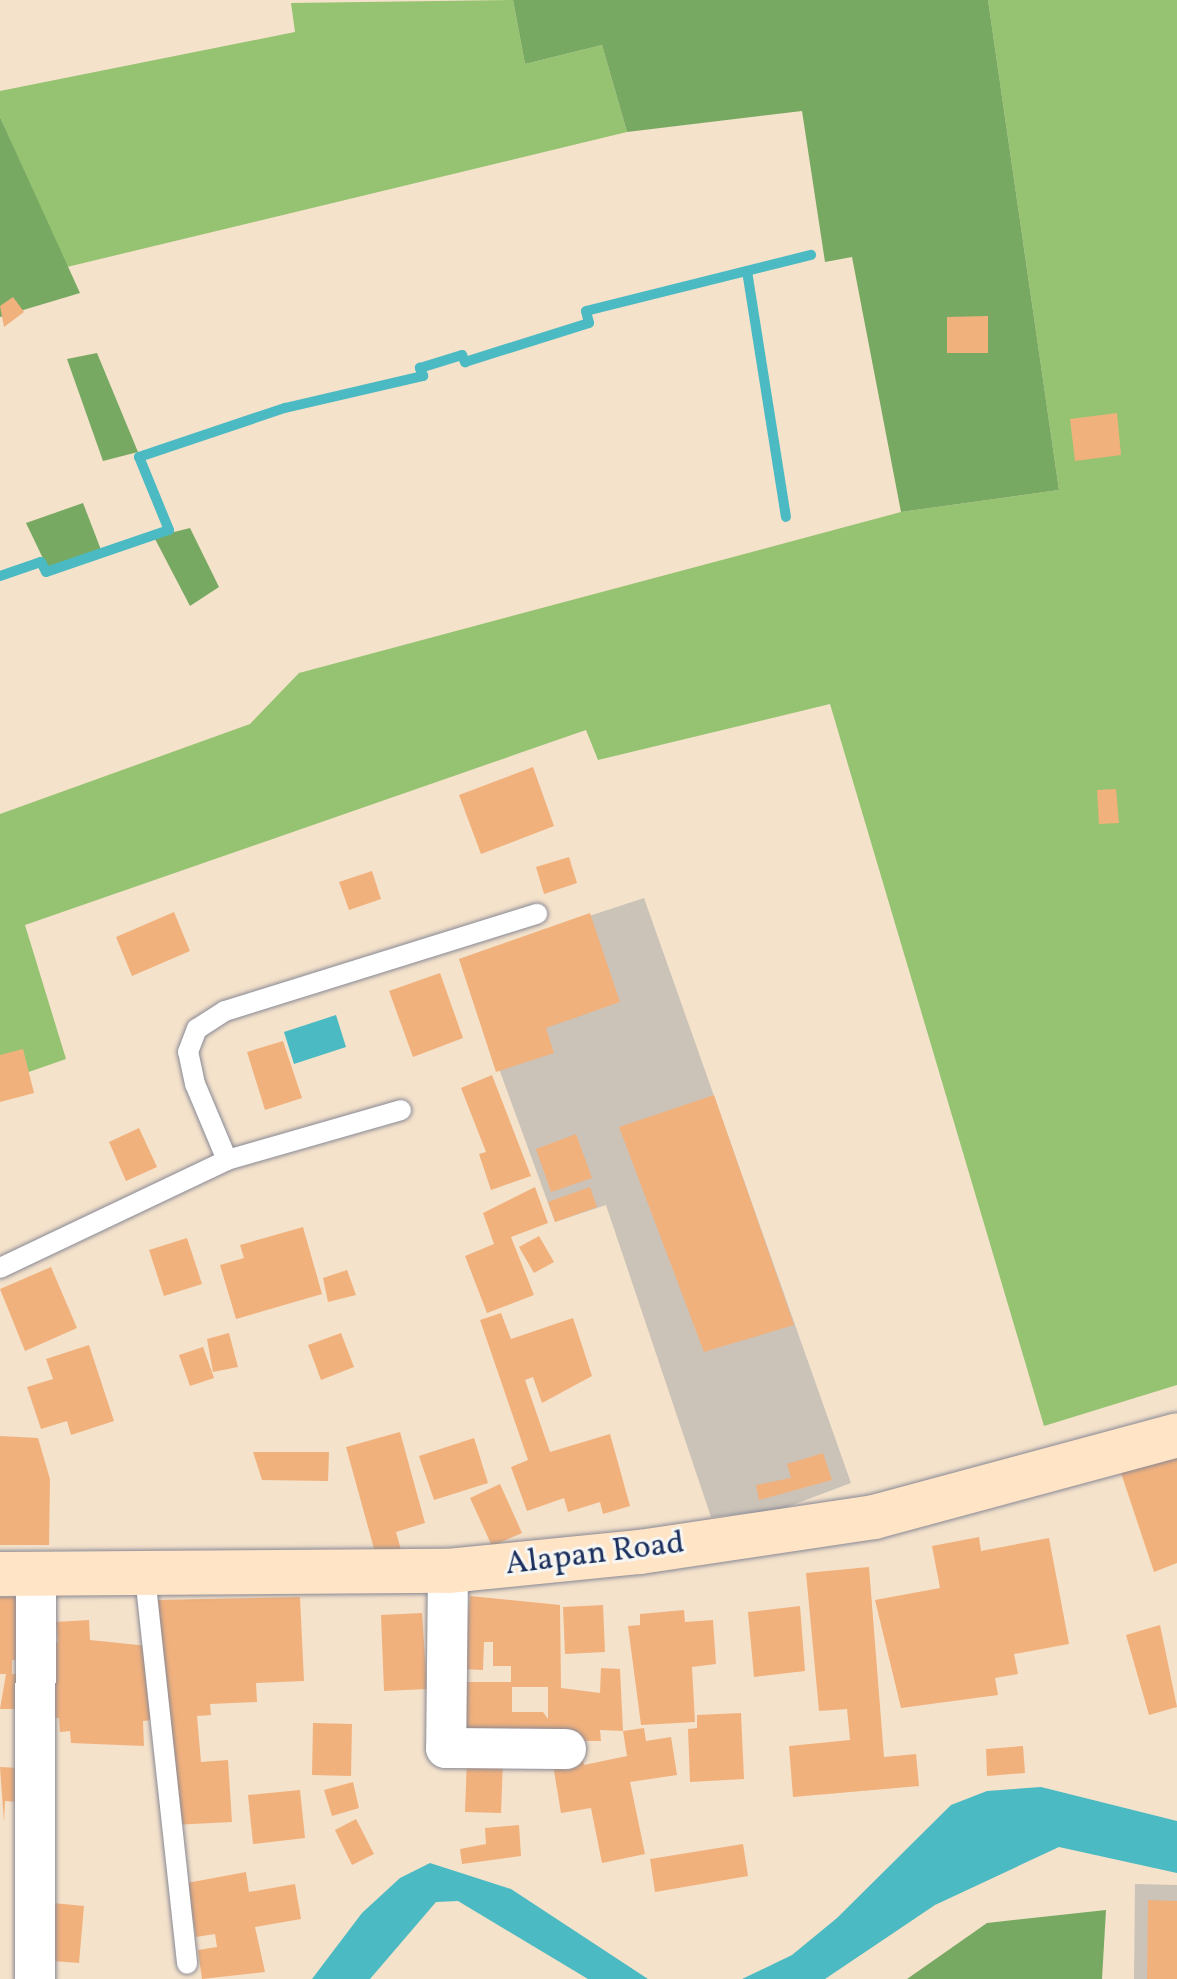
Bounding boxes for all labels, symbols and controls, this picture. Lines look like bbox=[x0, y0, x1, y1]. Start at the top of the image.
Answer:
street label: Alapan Road bbox=[503, 1525, 687, 1585]

